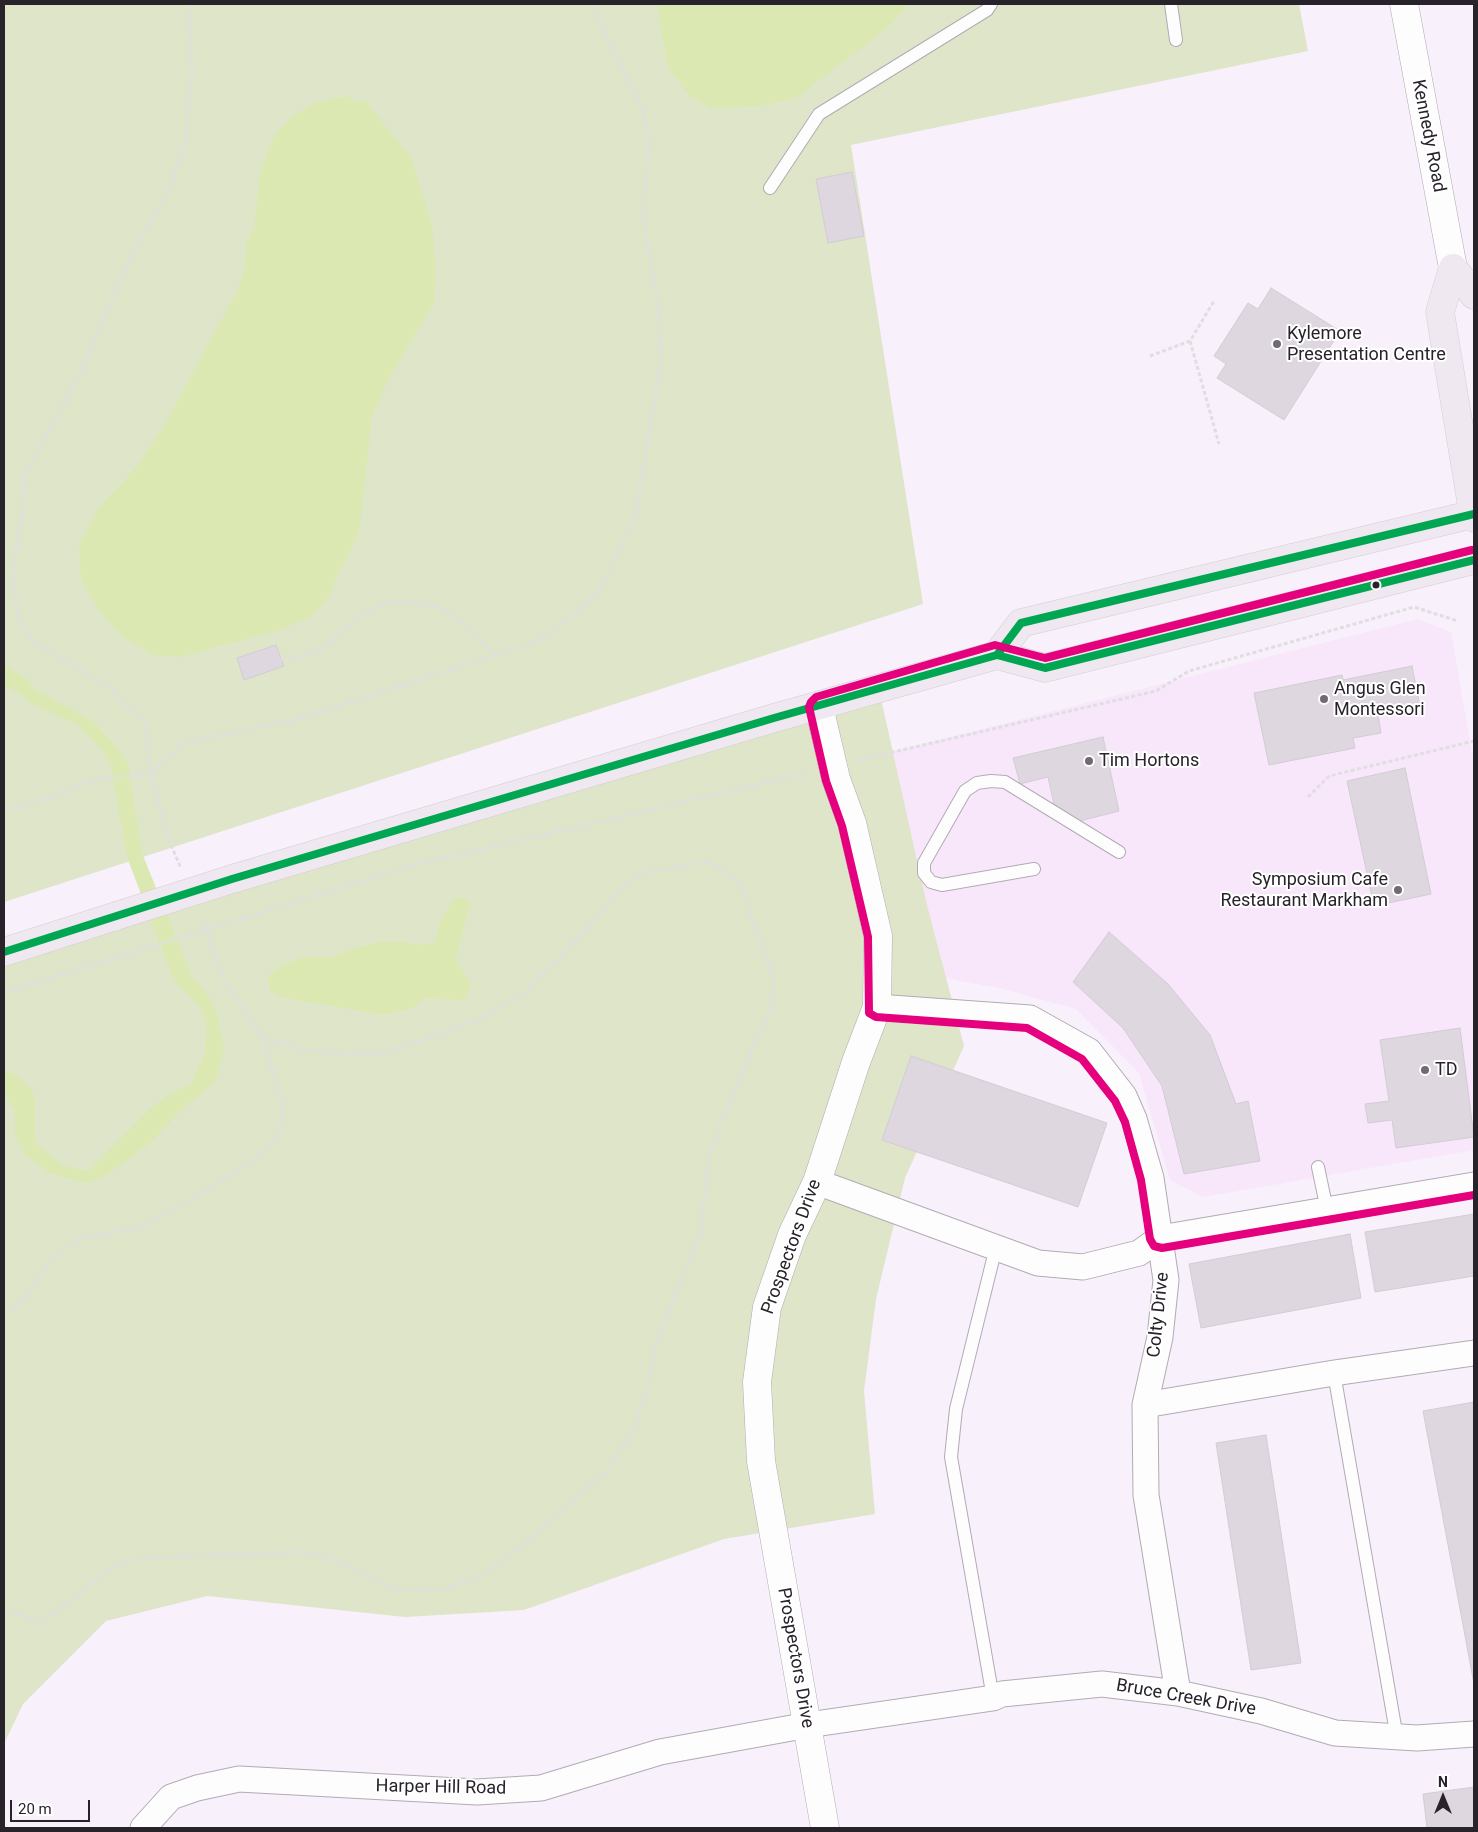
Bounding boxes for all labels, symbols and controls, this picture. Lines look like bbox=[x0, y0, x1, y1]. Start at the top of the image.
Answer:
street label: Kennedy Road bbox=[1406, 78, 1450, 194]
place label: Kylemore Presentation Centre bbox=[1287, 323, 1446, 366]
marker: Kylemore Presentation Centre bbox=[1271, 338, 1283, 350]
unlabelled marker bbox=[1371, 580, 1381, 590]
place label: Angus Glen Montessori bbox=[1334, 678, 1426, 721]
marker: Angus Glen Montessori bbox=[1318, 693, 1330, 705]
place label: Tim Hortons bbox=[1099, 750, 1199, 772]
marker: Tim Hortons bbox=[1083, 755, 1095, 767]
place label: Symposium Cafe Restaurant Markham bbox=[1220, 869, 1388, 912]
marker: Symposium Cafe Restaurant Markham bbox=[1392, 884, 1404, 896]
place label: TD bbox=[1435, 1059, 1458, 1081]
marker: TD bbox=[1419, 1064, 1431, 1076]
street label: Prospectors Drive bbox=[758, 1177, 826, 1317]
street label: Colty Drive bbox=[1144, 1271, 1174, 1359]
street label: Prospectors Drive bbox=[772, 1586, 818, 1730]
street label: Bruce Creek Drive bbox=[1114, 1675, 1258, 1721]
north arrow bbox=[1418, 1772, 1468, 1822]
text: N bbox=[1438, 1774, 1448, 1790]
street label: Harper Hill Road bbox=[375, 1776, 507, 1800]
scale bar bbox=[12, 1790, 92, 1822]
text: 20 m bbox=[18, 1800, 52, 1818]

